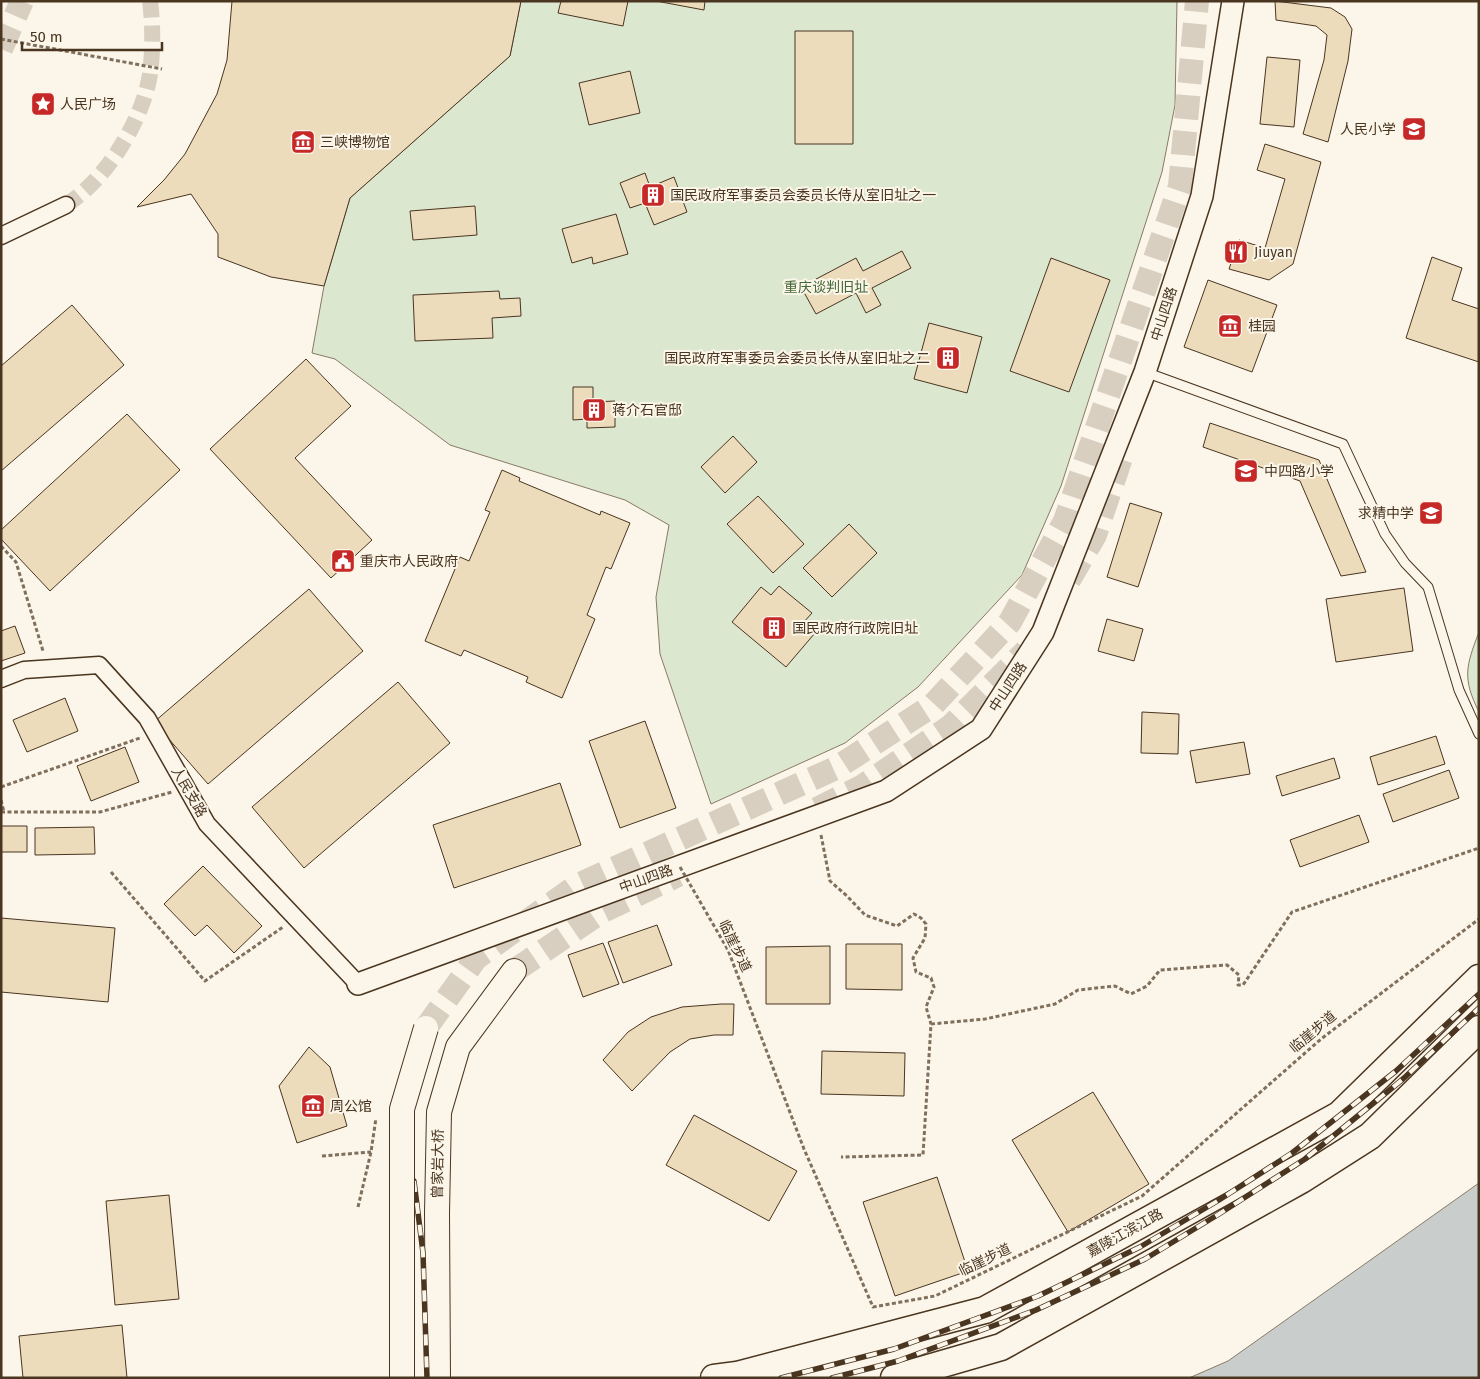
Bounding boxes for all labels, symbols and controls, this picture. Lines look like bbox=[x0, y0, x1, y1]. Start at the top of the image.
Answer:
scale bar bbox=[22, 20, 162, 52]
text: 50 m bbox=[30, 28, 63, 46]
place icon: 人民广场 bbox=[30, 91, 56, 117]
place label: 人民广场 bbox=[60, 96, 116, 113]
school or university icon: 人民小学 bbox=[1401, 116, 1427, 142]
place label: 人民小学 bbox=[1340, 121, 1396, 138]
museum icon: 三峡博物馆 bbox=[290, 129, 316, 155]
place label: 三峡博物馆 bbox=[320, 134, 390, 151]
building icon: 国民政府军事委员会委员长侍从室旧址之一 bbox=[640, 182, 666, 208]
place label: 国民政府军事委员会委员长侍从室旧址之一 bbox=[670, 187, 936, 204]
restaurant icon: Jiuyan bbox=[1223, 239, 1249, 265]
place label: Jiuyan bbox=[1254, 244, 1293, 261]
park label: 重庆谈判旧址 bbox=[784, 279, 868, 296]
street label: 中山四路 bbox=[1147, 285, 1181, 343]
museum icon: 桂园 bbox=[1217, 313, 1243, 339]
place label: 桂园 bbox=[1248, 318, 1276, 335]
building icon: 国民政府军事委员会委员长侍从室旧址之二 bbox=[935, 345, 961, 371]
place label: 国民政府军事委员会委员长侍从室旧址之二 bbox=[664, 350, 930, 367]
building icon: 蒋介石官邸 bbox=[581, 397, 607, 423]
place label: 蒋介石官邸 bbox=[612, 402, 682, 419]
school or university icon: 中四路小学 bbox=[1233, 458, 1259, 484]
place label: 中四路小学 bbox=[1264, 463, 1334, 480]
school or university icon: 求精中学 bbox=[1418, 500, 1444, 526]
place label: 求精中学 bbox=[1358, 505, 1414, 522]
public building icon: 重庆市人民政府 bbox=[330, 548, 356, 574]
place label: 重庆市人民政府 bbox=[360, 553, 458, 570]
building icon: 国民政府行政院旧址 bbox=[761, 615, 787, 641]
place label: 国民政府行政院旧址 bbox=[792, 620, 918, 637]
street label: 中山四路 bbox=[986, 659, 1030, 715]
street label: 人民支路 bbox=[168, 764, 210, 820]
street label: 中山四路 bbox=[617, 861, 675, 897]
street label: 临崖步道 bbox=[715, 917, 755, 975]
street label: 临崖步道 bbox=[1286, 1007, 1340, 1057]
museum icon: 周公馆 bbox=[300, 1093, 326, 1119]
place label: 周公馆 bbox=[330, 1098, 372, 1115]
street label: 曾家岩大桥 bbox=[429, 1129, 447, 1199]
street label: 嘉陵江滨江路 bbox=[1084, 1205, 1166, 1261]
street label: 临崖步道 bbox=[956, 1240, 1014, 1280]

